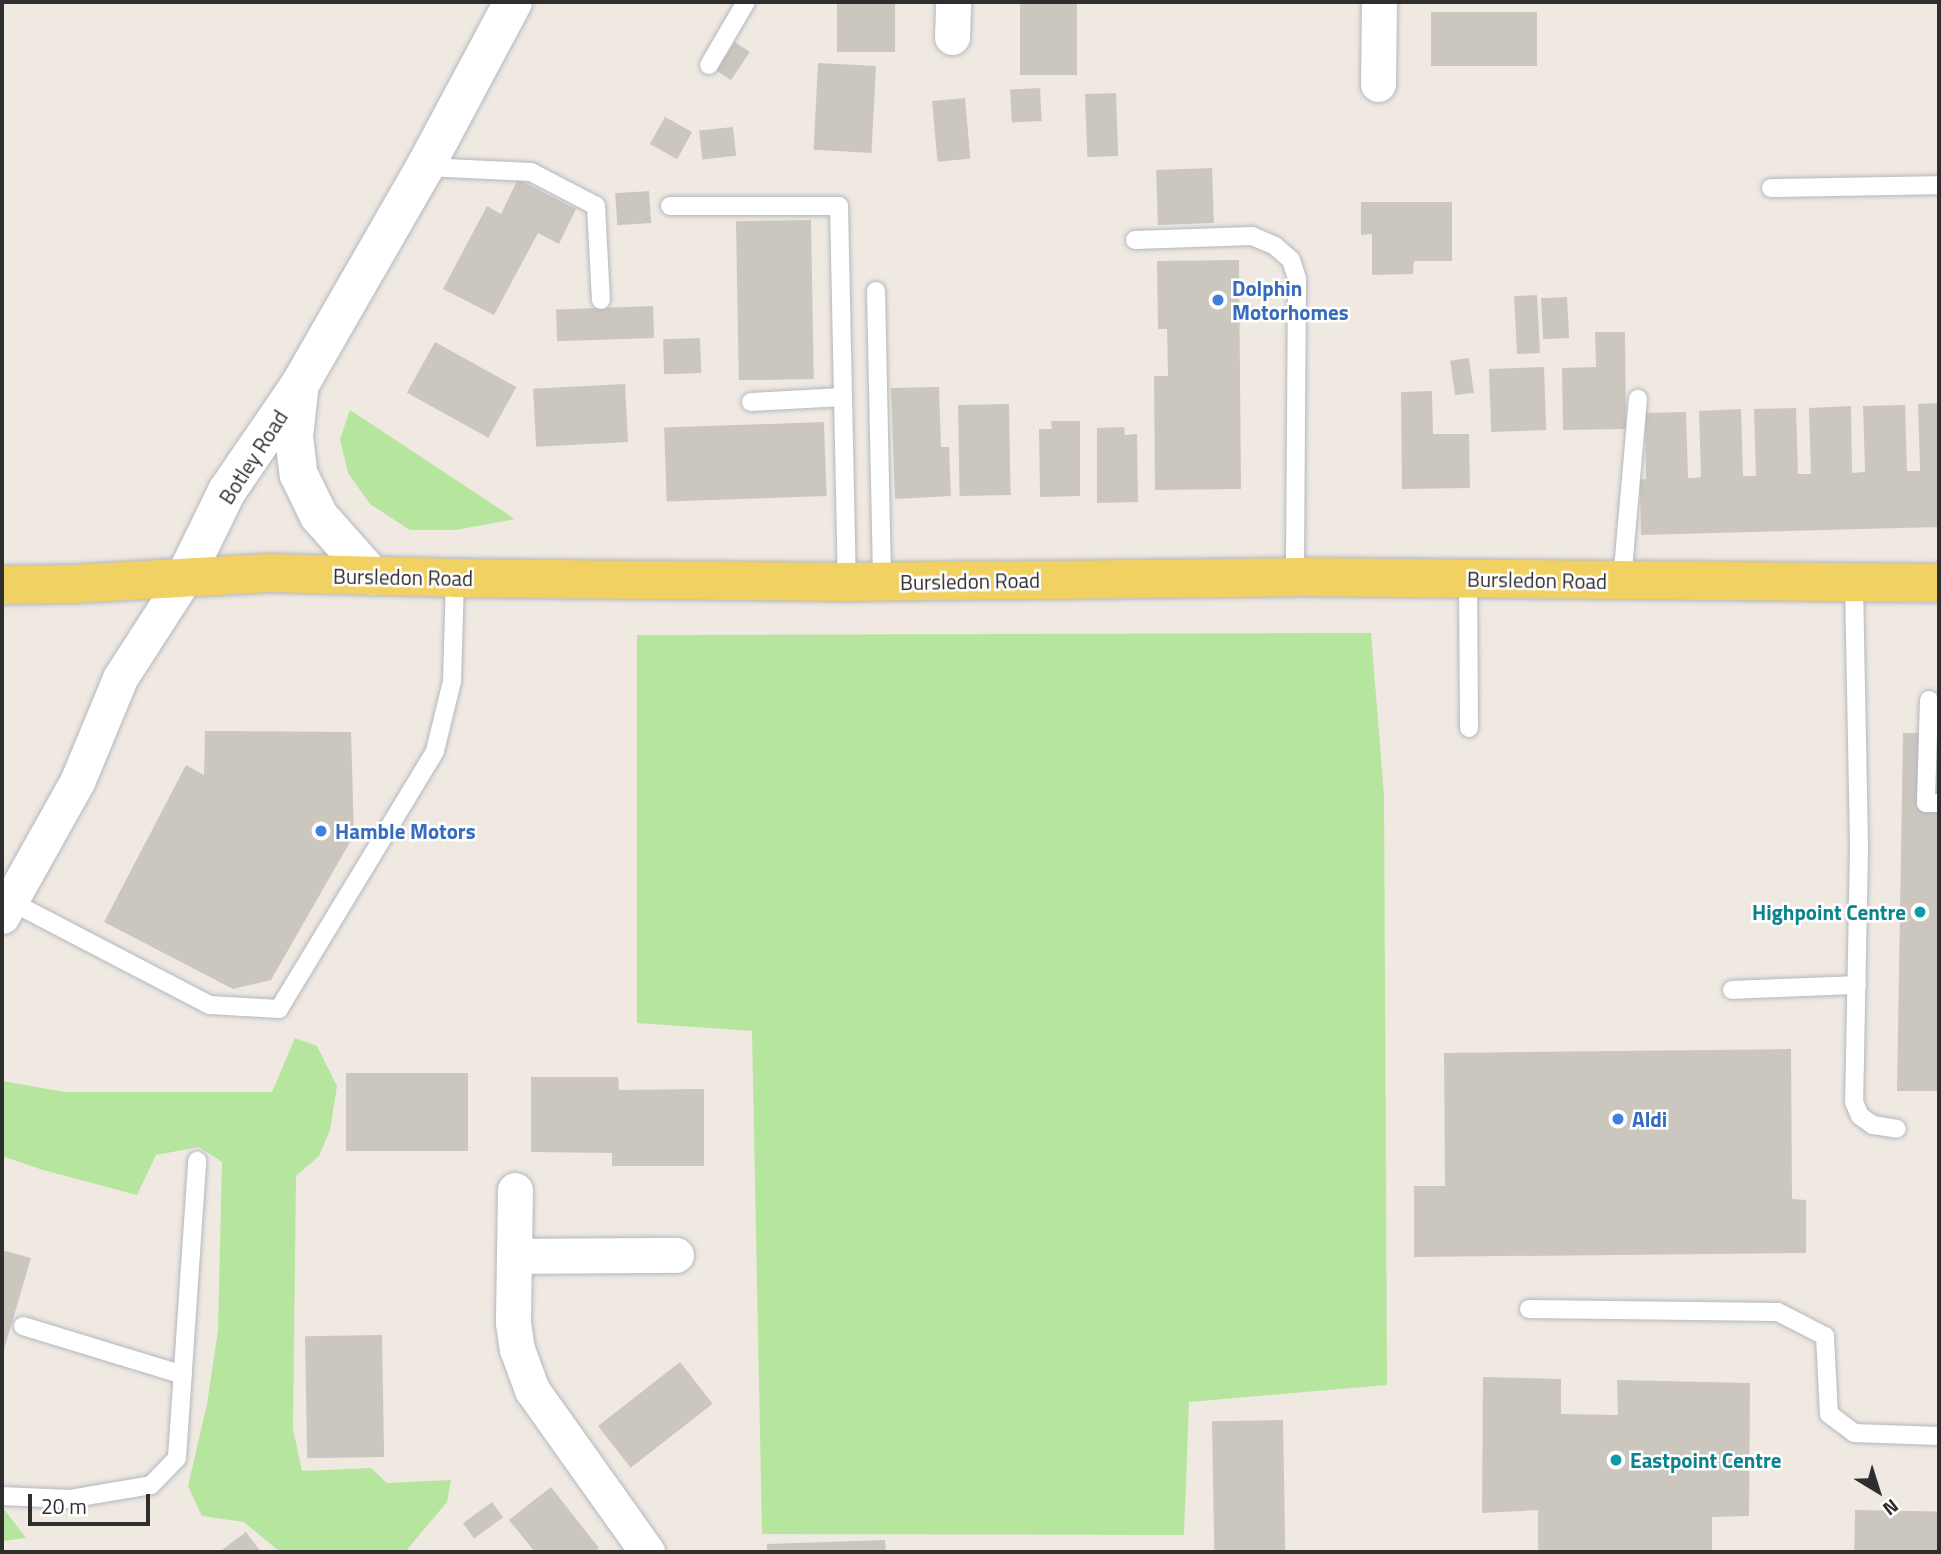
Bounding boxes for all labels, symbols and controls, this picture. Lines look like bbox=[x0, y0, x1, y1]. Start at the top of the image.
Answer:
place label: Dolphin Motorhomes bbox=[1232, 275, 1349, 325]
marker: Dolphin Motorhomes bbox=[1210, 292, 1226, 308]
street label: Botley Road bbox=[213, 405, 293, 509]
street label: Bursledon Road bbox=[333, 563, 473, 591]
street label: Bursledon Road bbox=[1467, 566, 1607, 594]
street label: Bursledon Road bbox=[900, 567, 1040, 595]
place label: Hamble Motors bbox=[335, 818, 476, 844]
marker: Hamble Motors bbox=[313, 823, 329, 839]
place label: Highpoint Centre bbox=[1752, 899, 1906, 925]
marker: Highpoint Centre bbox=[1912, 904, 1928, 920]
place label: Aldi bbox=[1632, 1106, 1667, 1132]
marker: Aldi bbox=[1610, 1111, 1626, 1127]
place label: Eastpoint Centre bbox=[1630, 1447, 1782, 1473]
marker: Eastpoint Centre bbox=[1608, 1452, 1624, 1468]
north arrow bbox=[1843, 1456, 1913, 1526]
scale bar bbox=[32, 1480, 154, 1524]
text: 20 m bbox=[41, 1490, 87, 1522]
text: N bbox=[1877, 1492, 1905, 1523]

